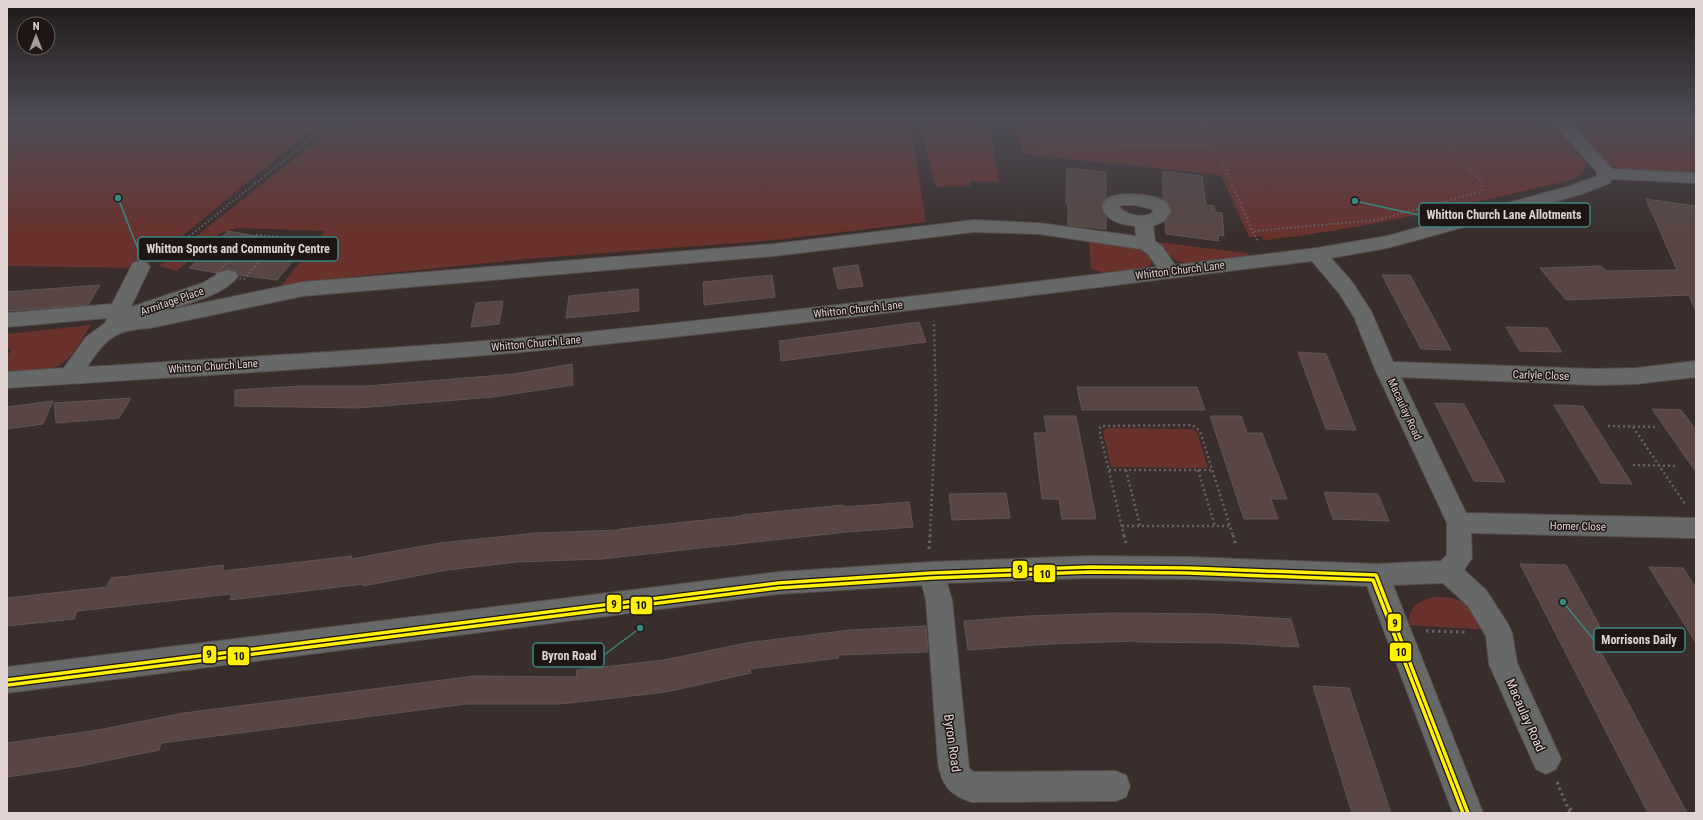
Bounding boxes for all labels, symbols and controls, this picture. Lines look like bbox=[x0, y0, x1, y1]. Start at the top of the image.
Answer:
north arrow bbox=[16, 16, 56, 56]
text: N bbox=[33, 20, 40, 33]
callout: Whitton Church Lane Allotments bbox=[1419, 203, 1590, 227]
text: Whitton Church Lane Allotments bbox=[1427, 208, 1582, 222]
callout: Whitton Sports and Community Centre bbox=[138, 237, 338, 261]
text: Whitton Sports and Community Centre bbox=[146, 242, 330, 256]
street label: Whitton Church Lane bbox=[1135, 259, 1226, 282]
street label: Armitage Place bbox=[139, 285, 206, 318]
street label: Whitton Church Lane bbox=[813, 298, 903, 321]
street label: Whitton Church Lane bbox=[491, 333, 581, 354]
street label: Whitton Church Lane bbox=[168, 357, 258, 376]
street label: Carlyle Close bbox=[1512, 368, 1570, 383]
street label: Macaulay Road bbox=[1385, 376, 1424, 442]
street label: Homer Close bbox=[1550, 520, 1606, 533]
line badge: 9 bbox=[1012, 560, 1028, 579]
text: 9 bbox=[1017, 563, 1023, 576]
line badge: 10 bbox=[1033, 564, 1056, 583]
text: 10 bbox=[1039, 568, 1051, 581]
line badge: 9 bbox=[606, 594, 622, 613]
line badge: 10 bbox=[630, 596, 653, 615]
text: 9 bbox=[611, 598, 617, 611]
text: 10 bbox=[635, 599, 647, 612]
line badge: 9 bbox=[1387, 613, 1402, 632]
text: 9 bbox=[1392, 617, 1398, 630]
callout: Morrisons Daily bbox=[1594, 628, 1685, 652]
text: Morrisons Daily bbox=[1601, 633, 1677, 647]
line badge: 10 bbox=[1389, 642, 1412, 662]
callout: Byron Road bbox=[533, 643, 604, 667]
line badge: 9 bbox=[202, 645, 217, 664]
line badge: 10 bbox=[227, 646, 250, 666]
text: 10 bbox=[1395, 646, 1407, 659]
text: 9 bbox=[206, 648, 212, 661]
text: Byron Road bbox=[542, 649, 596, 663]
text: 10 bbox=[233, 650, 245, 663]
street label: Macaulay Road bbox=[1503, 676, 1548, 754]
street label: Byron Road bbox=[941, 713, 964, 773]

